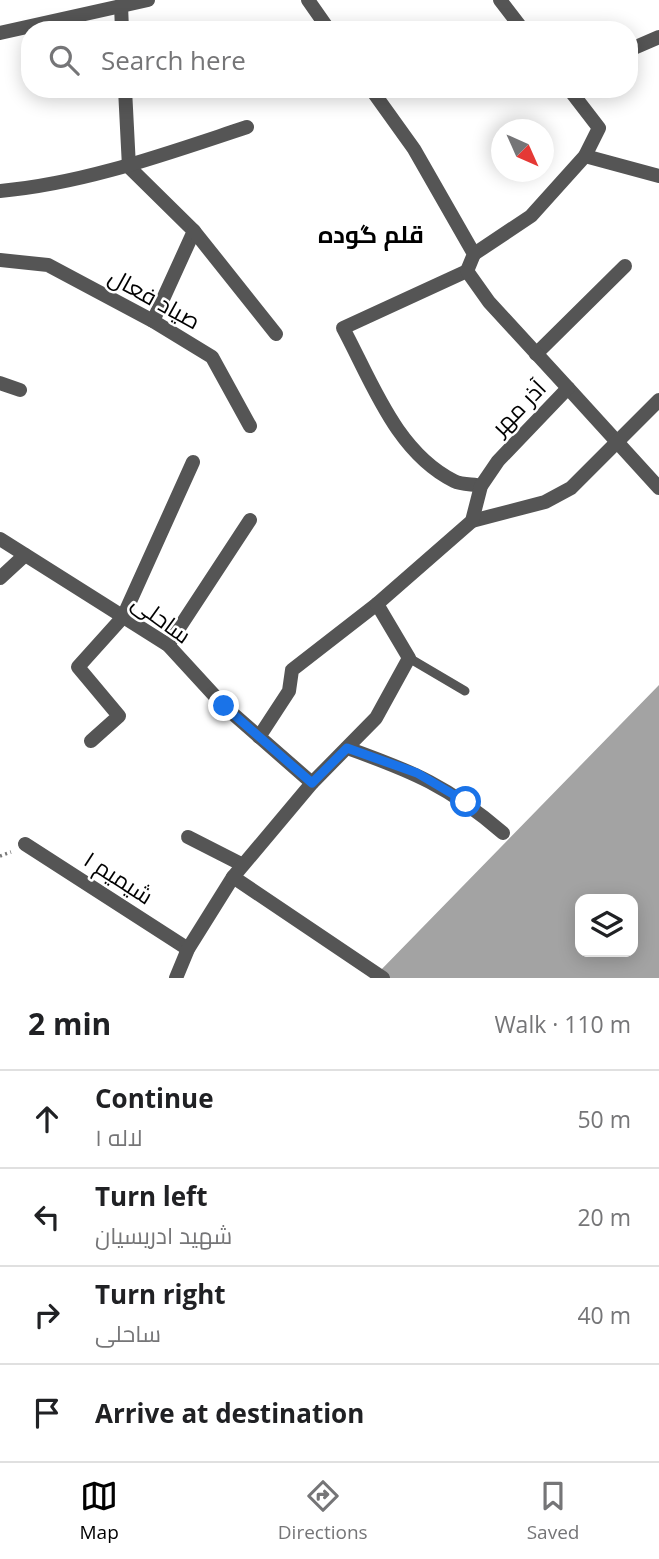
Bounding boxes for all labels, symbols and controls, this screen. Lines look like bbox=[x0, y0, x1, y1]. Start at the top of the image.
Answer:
search box bbox=[21, 21, 638, 98]
icon: search bbox=[45, 41, 83, 79]
text: Search here bbox=[101, 42, 246, 78]
north arrow bbox=[491, 119, 554, 182]
district label: قلم گوده bbox=[318, 217, 424, 251]
street label: صیاد فعال bbox=[103, 260, 207, 336]
street label: آذر مهر bbox=[482, 372, 552, 443]
street label: ساحلی bbox=[126, 586, 198, 650]
route end bbox=[208, 690, 239, 721]
route start bbox=[450, 786, 481, 817]
street label: شیمیم ۱ bbox=[78, 843, 160, 912]
map controls bbox=[575, 894, 638, 957]
button: layers bbox=[575, 894, 638, 957]
text: 2 min bbox=[28, 1003, 111, 1044]
text: Walk · 110 m bbox=[494, 1008, 631, 1040]
text: Continue bbox=[95, 1080, 214, 1116]
icon: ahead bbox=[28, 1100, 66, 1138]
text: 50 m bbox=[577, 1103, 631, 1135]
text: لاله ۱ bbox=[95, 1121, 143, 1153]
text: Turn left bbox=[95, 1178, 207, 1214]
icon: left bbox=[28, 1198, 66, 1236]
text: 20 m bbox=[577, 1201, 631, 1233]
text: شهید ادریسیان bbox=[95, 1219, 232, 1251]
text: Turn right bbox=[95, 1276, 226, 1312]
icon: right bbox=[28, 1296, 66, 1334]
text: 40 m bbox=[577, 1299, 631, 1331]
text: ساحلی bbox=[95, 1317, 161, 1349]
icon: arrive bbox=[28, 1394, 66, 1432]
text: Arrive at destination bbox=[95, 1395, 364, 1431]
tab: Map bbox=[80, 1477, 119, 1545]
tab: Directions bbox=[278, 1477, 368, 1545]
tab: Saved bbox=[527, 1477, 579, 1545]

